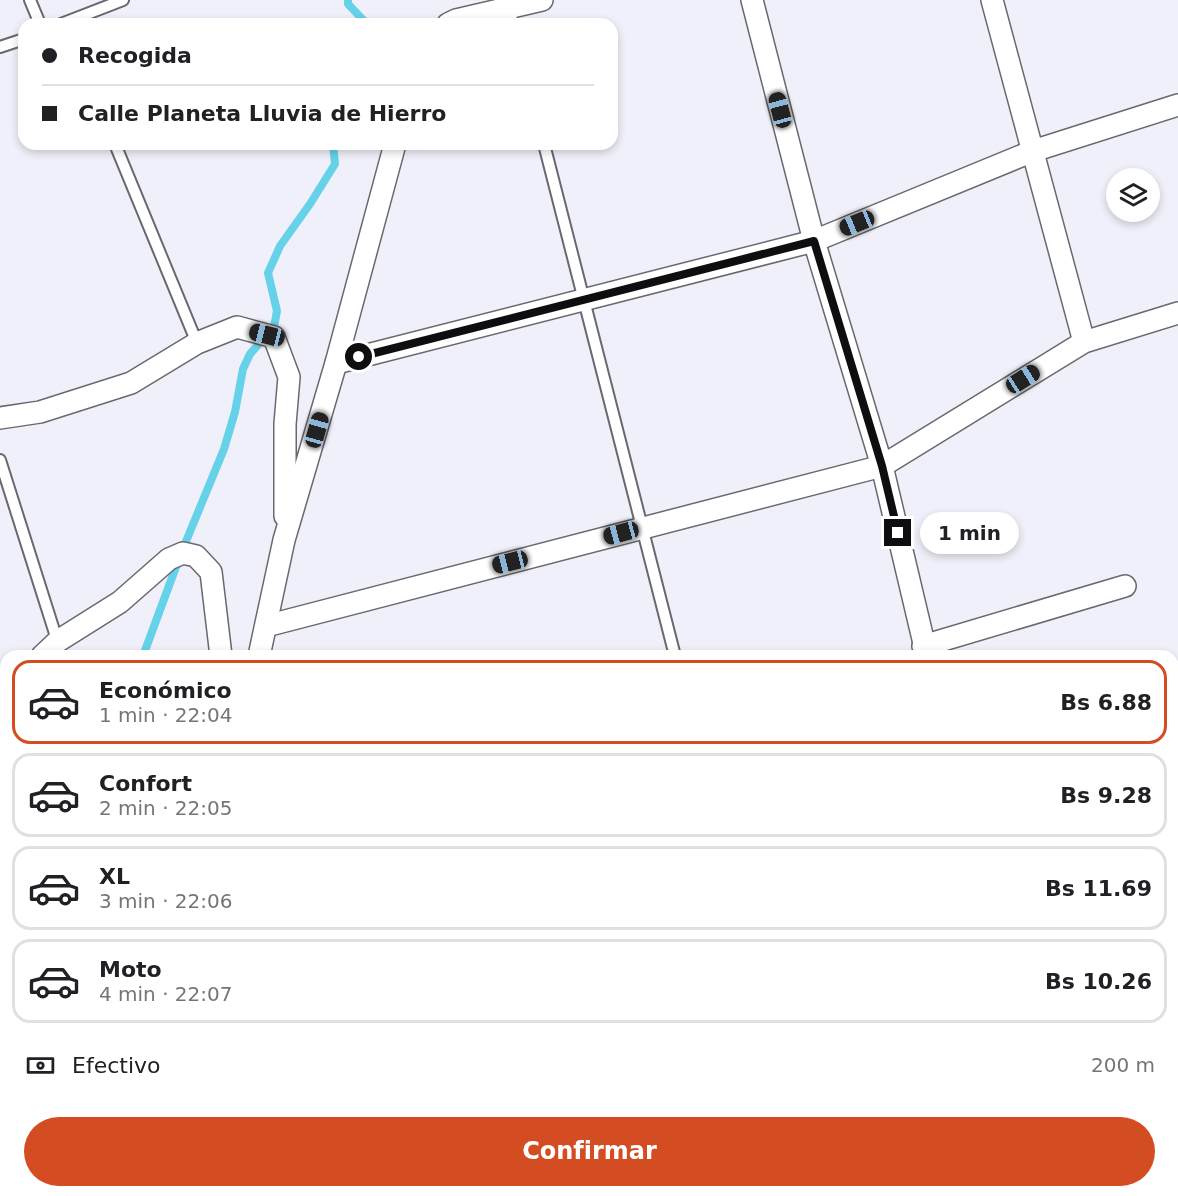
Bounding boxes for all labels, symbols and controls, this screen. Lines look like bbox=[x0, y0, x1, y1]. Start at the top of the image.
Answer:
text: Recogida bbox=[78, 43, 192, 68]
car bbox=[767, 90, 793, 130]
text: Calle Planeta Lluvia de Hierro bbox=[78, 101, 446, 126]
map controls bbox=[1106, 168, 1160, 222]
button: layers bbox=[1106, 168, 1160, 222]
car bbox=[837, 208, 877, 238]
car bbox=[247, 322, 287, 348]
route start bbox=[345, 343, 372, 370]
car bbox=[1003, 362, 1043, 396]
car bbox=[303, 410, 331, 450]
callout: 1 min bbox=[919, 512, 1018, 554]
route end bbox=[884, 519, 911, 546]
car bbox=[601, 520, 641, 546]
text: 1 min bbox=[938, 521, 1001, 545]
car bbox=[490, 549, 530, 575]
icon: car bbox=[27, 675, 81, 729]
text: Económico bbox=[99, 678, 232, 703]
text: Bs 6.88 bbox=[1060, 690, 1152, 715]
text: 1 min · 22:04 bbox=[99, 703, 233, 727]
icon: car bbox=[27, 768, 81, 822]
text: Confort bbox=[99, 771, 192, 796]
text: Bs 9.28 bbox=[1060, 783, 1152, 808]
text: 2 min · 22:05 bbox=[99, 796, 233, 820]
icon: car bbox=[27, 861, 81, 915]
text: XL bbox=[99, 864, 130, 889]
text: Bs 11.69 bbox=[1045, 876, 1152, 901]
text: 3 min · 22:06 bbox=[99, 889, 233, 913]
icon: car bbox=[27, 954, 81, 1008]
text: Moto bbox=[99, 957, 162, 982]
text: Bs 10.26 bbox=[1045, 969, 1152, 994]
text: 4 min · 22:07 bbox=[99, 982, 233, 1006]
icon: cash bbox=[24, 1049, 57, 1082]
text: Efectivo bbox=[72, 1053, 161, 1078]
text: 200 m bbox=[1091, 1053, 1155, 1077]
button: Confirmar bbox=[24, 1117, 1155, 1186]

